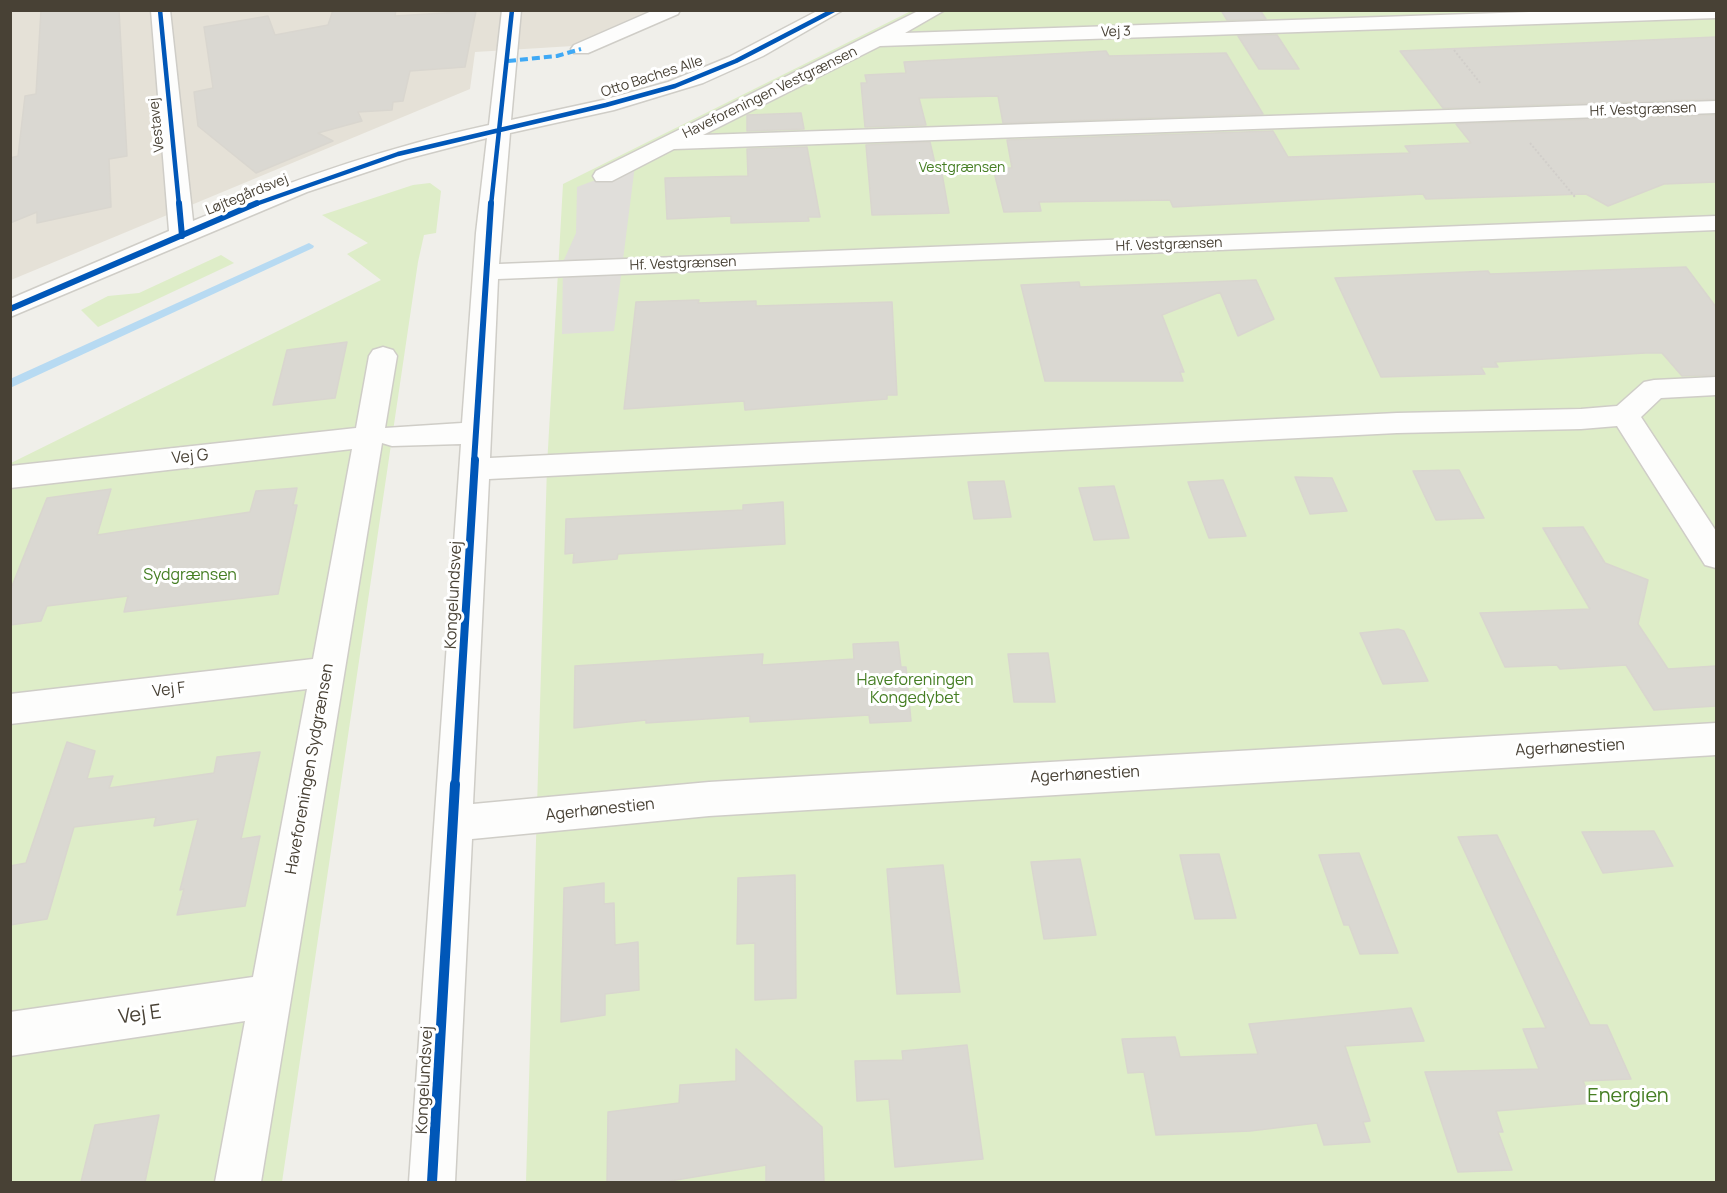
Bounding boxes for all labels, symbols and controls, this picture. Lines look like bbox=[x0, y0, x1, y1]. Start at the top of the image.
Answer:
street label: Vej 3 bbox=[1101, 23, 1131, 41]
street label: Haveforeningen Vestgrænsen bbox=[680, 43, 860, 143]
street label: Otto Baches Alle bbox=[599, 53, 705, 101]
street label: Vestavej bbox=[146, 97, 168, 153]
street label: Hf. Vestgrænsen bbox=[1589, 100, 1697, 120]
park label: Vestgrænsen bbox=[919, 160, 1005, 176]
street label: Løjtegårdsvej bbox=[203, 171, 291, 219]
street label: Hf. Vestgrænsen bbox=[1115, 235, 1223, 255]
street label: Hf. Vestgrænsen bbox=[629, 254, 737, 274]
street label: Vej G bbox=[171, 446, 209, 468]
street label: Kongelundsvej bbox=[442, 541, 466, 649]
park label: Sydgrænsen bbox=[143, 566, 237, 586]
street label: Haveforeningen Sydgrænsen bbox=[282, 662, 338, 876]
park label: Haveforeningen Kongedybet bbox=[856, 671, 974, 709]
street label: Vej F bbox=[151, 678, 187, 702]
street label: Agerhønestien bbox=[1515, 736, 1625, 760]
street label: Agerhønestien bbox=[1030, 763, 1140, 787]
street label: Agerhønestien bbox=[544, 795, 656, 825]
street label: Vej E bbox=[117, 1000, 163, 1030]
street label: Kongelundsvej bbox=[413, 1026, 437, 1134]
park label: Energien bbox=[1587, 1084, 1669, 1108]

